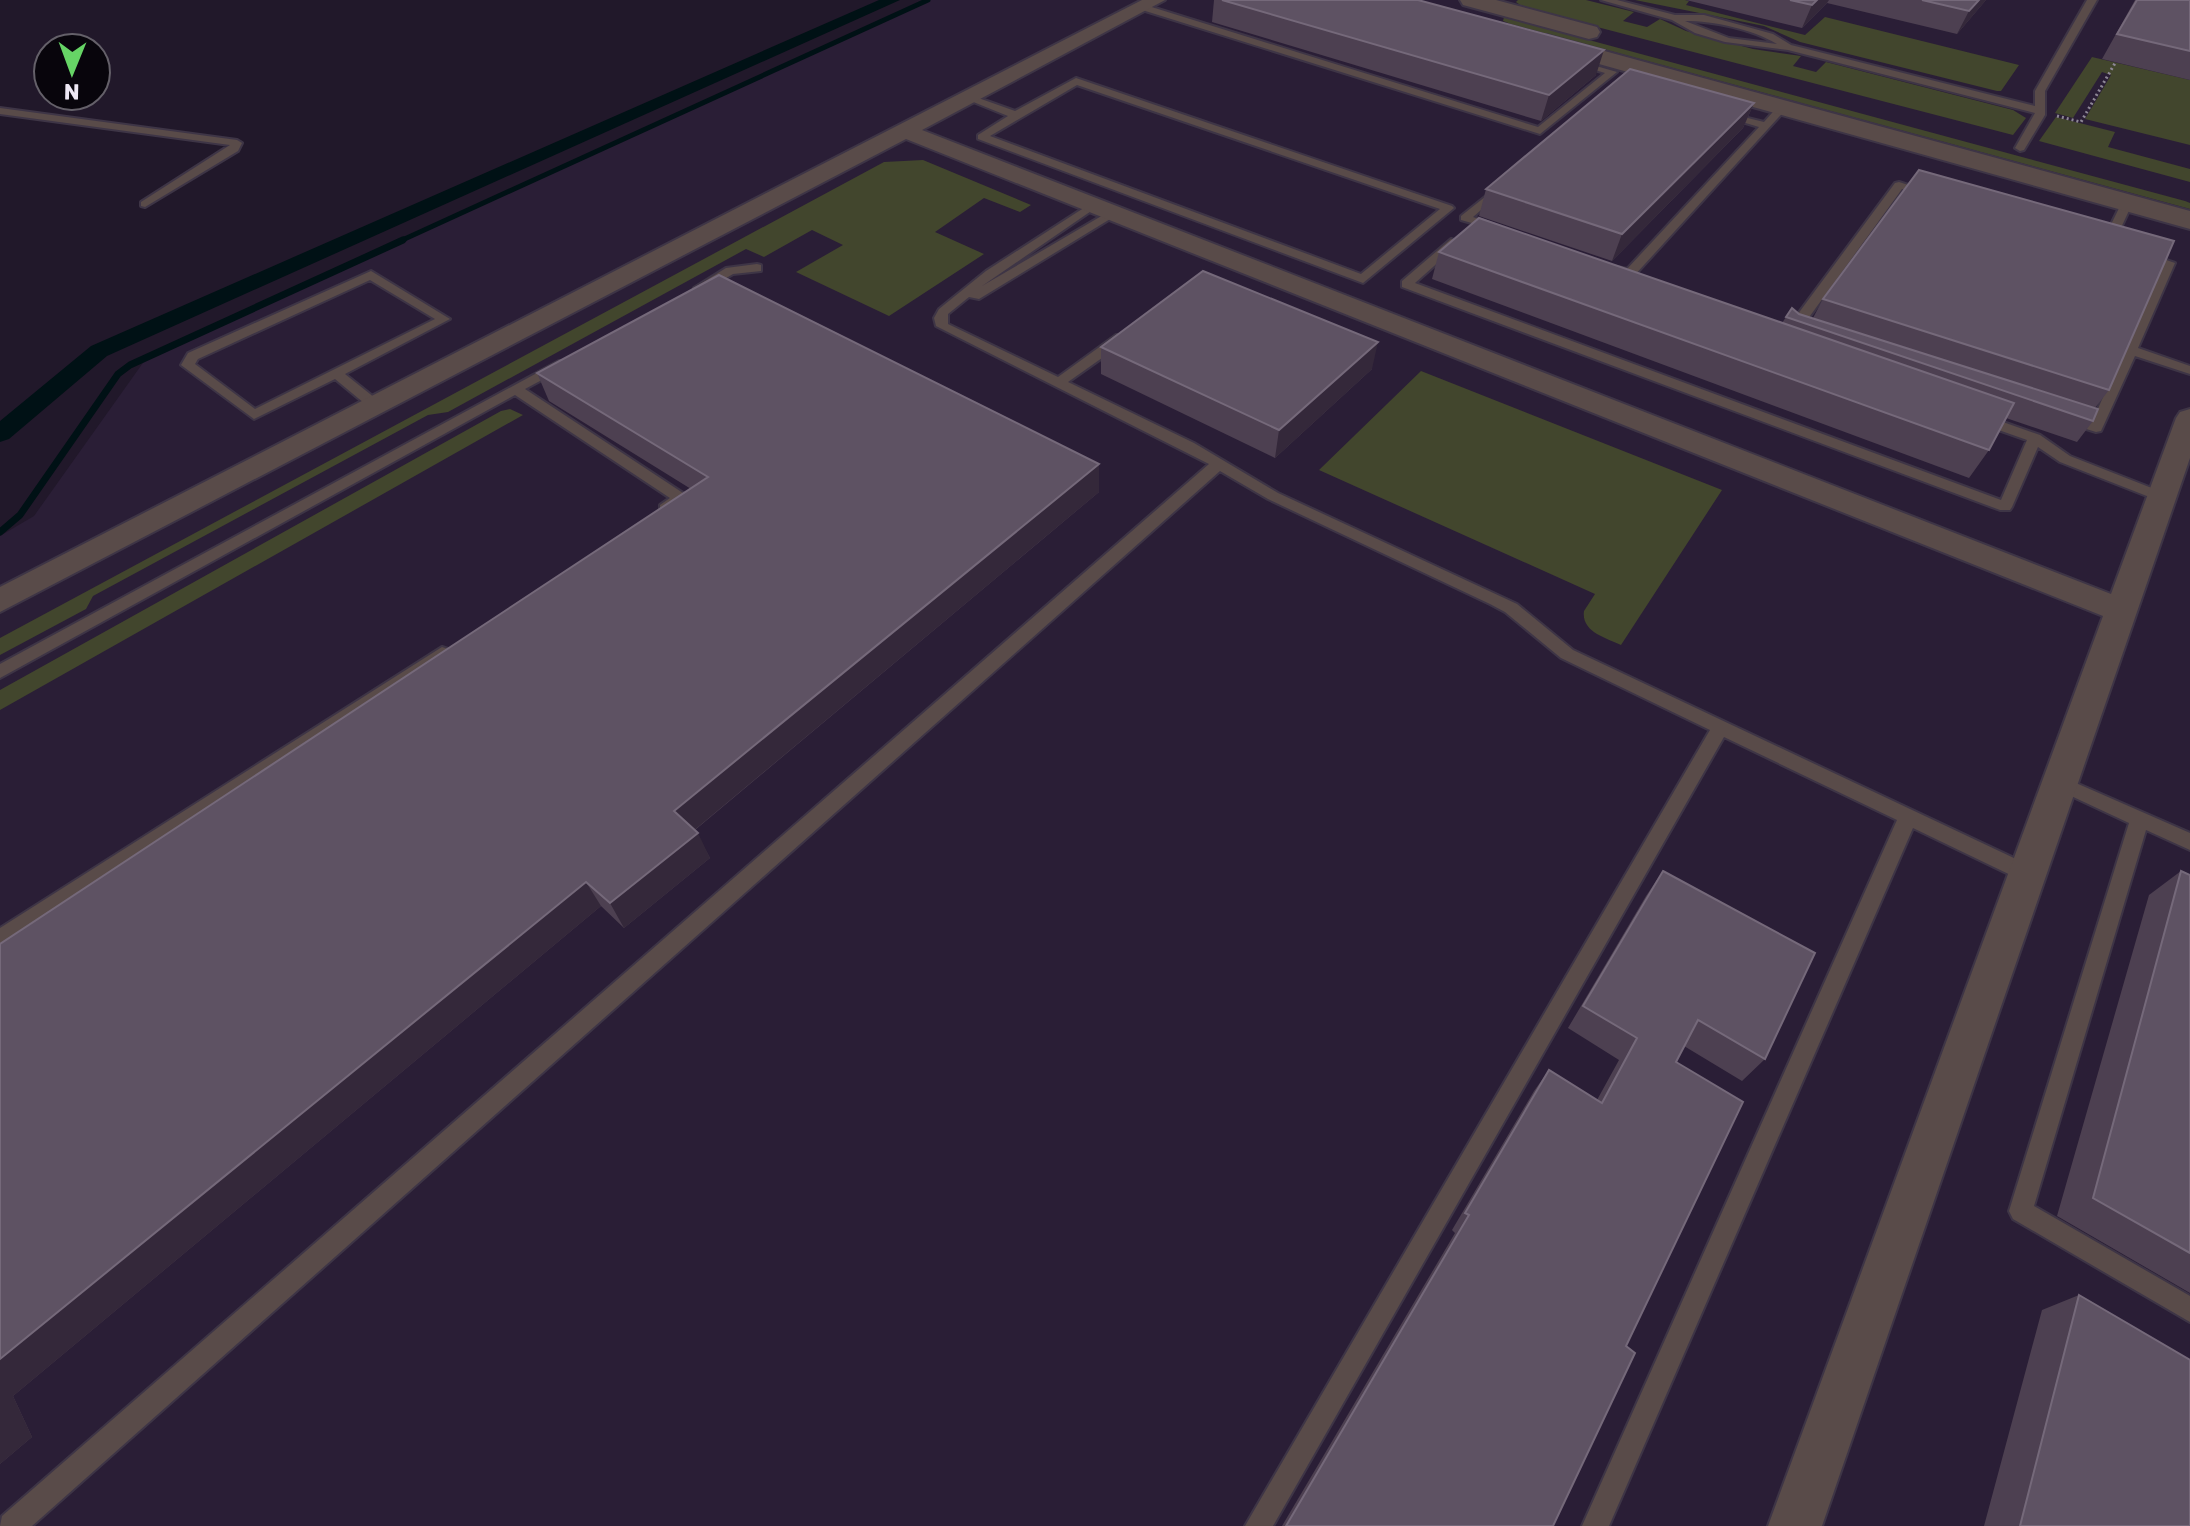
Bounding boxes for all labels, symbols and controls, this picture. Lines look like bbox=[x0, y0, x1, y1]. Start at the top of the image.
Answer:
north arrow bbox=[32, 32, 112, 112]
text: N bbox=[64, 78, 80, 105]

